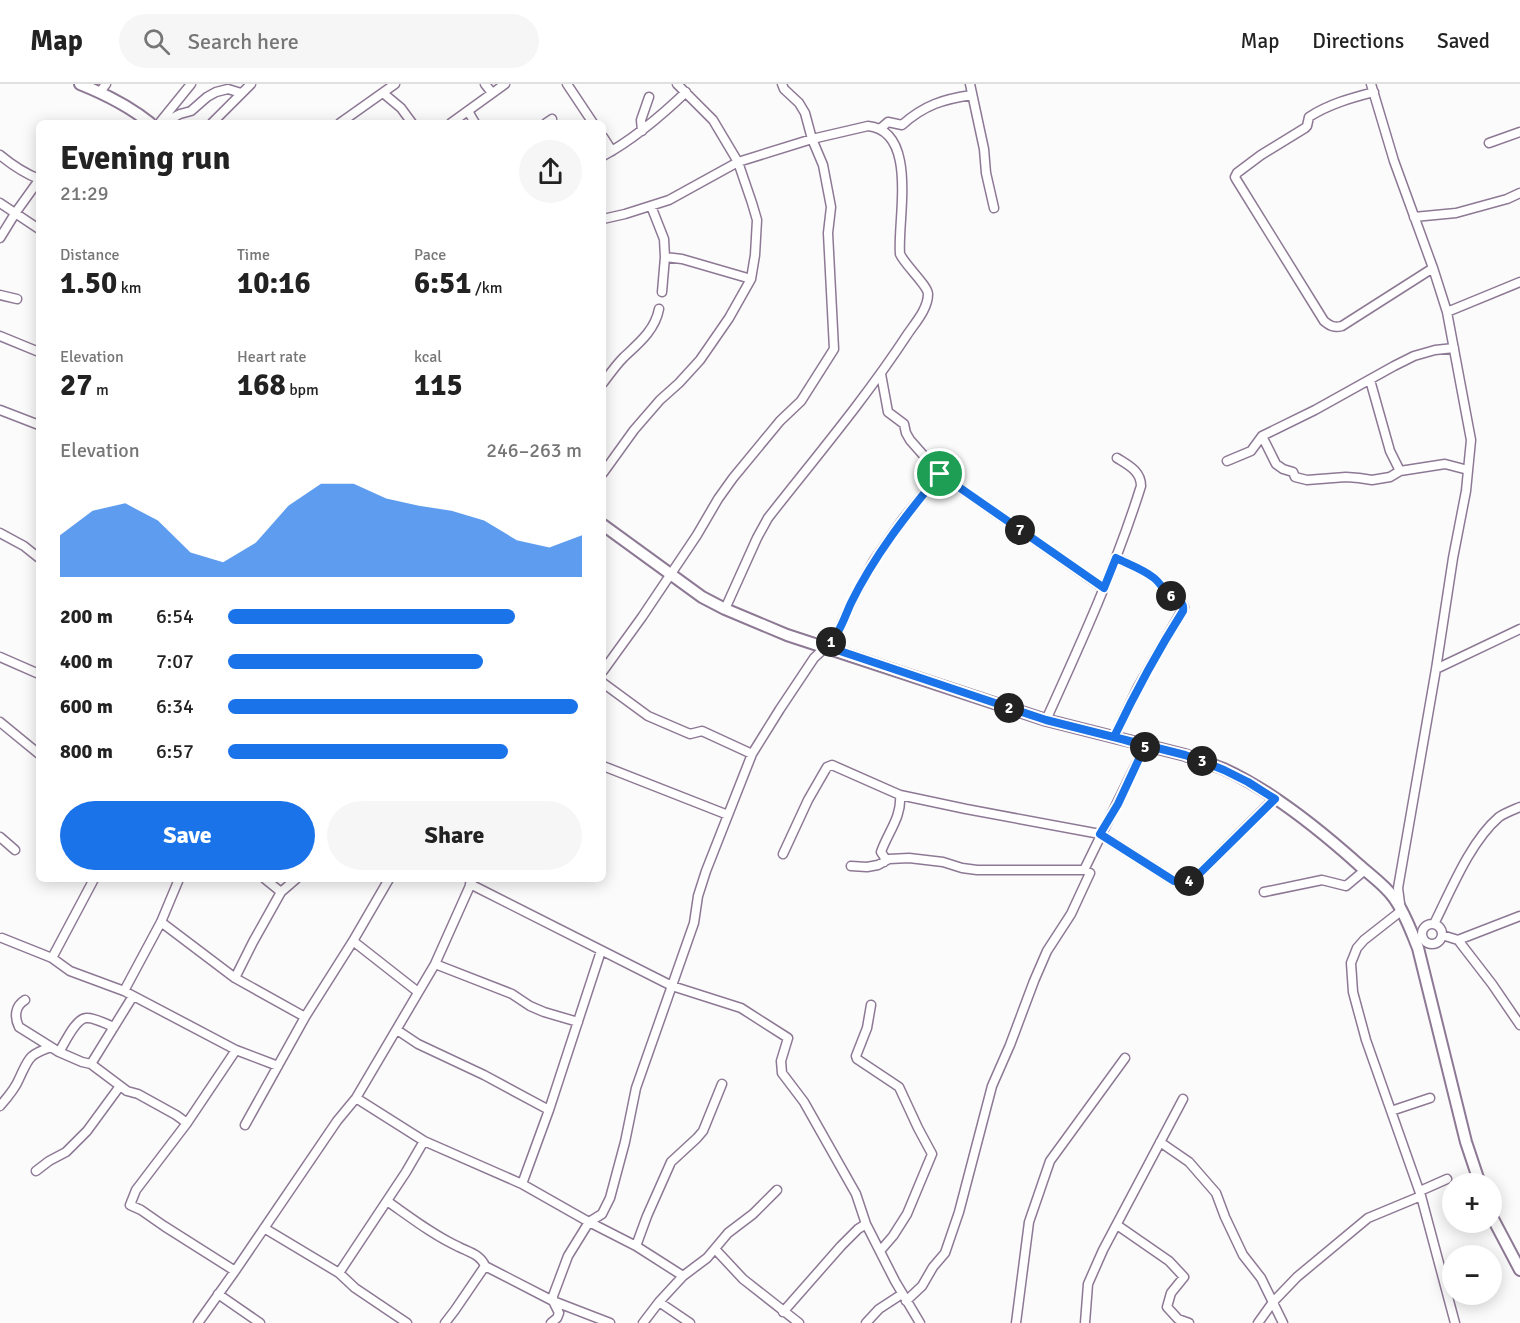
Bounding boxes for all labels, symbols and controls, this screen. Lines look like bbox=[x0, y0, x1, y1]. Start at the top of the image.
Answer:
search box bbox=[119, 14, 539, 68]
text: Map bbox=[30, 24, 83, 58]
icon: search bbox=[140, 25, 173, 58]
text: Search here bbox=[188, 28, 299, 55]
text: Map bbox=[1241, 28, 1279, 54]
text: Directions bbox=[1312, 28, 1404, 54]
text: Saved bbox=[1437, 28, 1490, 54]
text: Evening run bbox=[60, 138, 230, 179]
button: share bbox=[519, 140, 582, 203]
text: 21:29 bbox=[60, 181, 109, 206]
text: Distance bbox=[60, 245, 120, 265]
text: Time bbox=[237, 245, 270, 265]
text: Pace bbox=[414, 245, 446, 265]
text: 1.50 bbox=[60, 265, 117, 302]
text: 10:16 bbox=[237, 265, 311, 302]
text: 6:51 bbox=[414, 265, 471, 302]
text: km bbox=[117, 278, 142, 298]
text: /km bbox=[471, 278, 503, 298]
text: Elevation bbox=[60, 347, 124, 367]
text: Heart rate bbox=[237, 347, 306, 367]
text: kcal bbox=[414, 347, 442, 367]
text: 27 bbox=[60, 367, 92, 404]
text: 168 bbox=[237, 367, 286, 404]
text: 115 bbox=[414, 367, 463, 404]
text: m bbox=[92, 380, 109, 400]
text: bpm bbox=[286, 380, 319, 400]
text: Elevation bbox=[60, 438, 140, 463]
text: 246–263 m bbox=[486, 438, 582, 463]
pin bbox=[914, 448, 965, 499]
icon: arrive bbox=[923, 457, 956, 490]
pin: 7 bbox=[1005, 515, 1035, 545]
text: 7 bbox=[1016, 520, 1024, 540]
pin: 6 bbox=[1156, 581, 1186, 611]
text: 6 bbox=[1167, 586, 1175, 606]
text: 200 m bbox=[60, 604, 113, 629]
text: 6:54 bbox=[156, 604, 194, 629]
pin: 1 bbox=[816, 627, 846, 657]
text: 1 bbox=[827, 632, 835, 652]
text: 400 m bbox=[60, 649, 113, 674]
text: 7:07 bbox=[156, 649, 194, 674]
pin: 2 bbox=[994, 693, 1024, 723]
text: 600 m bbox=[60, 694, 113, 719]
text: 6:34 bbox=[156, 694, 194, 719]
text: 2 bbox=[1005, 698, 1013, 718]
pin: 5 bbox=[1130, 732, 1160, 762]
text: 5 bbox=[1141, 737, 1149, 757]
text: 800 m bbox=[60, 739, 113, 764]
text: 6:57 bbox=[156, 739, 194, 764]
pin: 3 bbox=[1187, 746, 1217, 776]
text: 3 bbox=[1198, 751, 1206, 771]
button: Save bbox=[60, 801, 315, 870]
button: Share bbox=[327, 801, 582, 870]
pin: 4 bbox=[1174, 866, 1204, 896]
text: 4 bbox=[1185, 871, 1193, 891]
map controls bbox=[1442, 1173, 1502, 1305]
button: + bbox=[1442, 1173, 1502, 1233]
button: − bbox=[1442, 1245, 1502, 1305]

